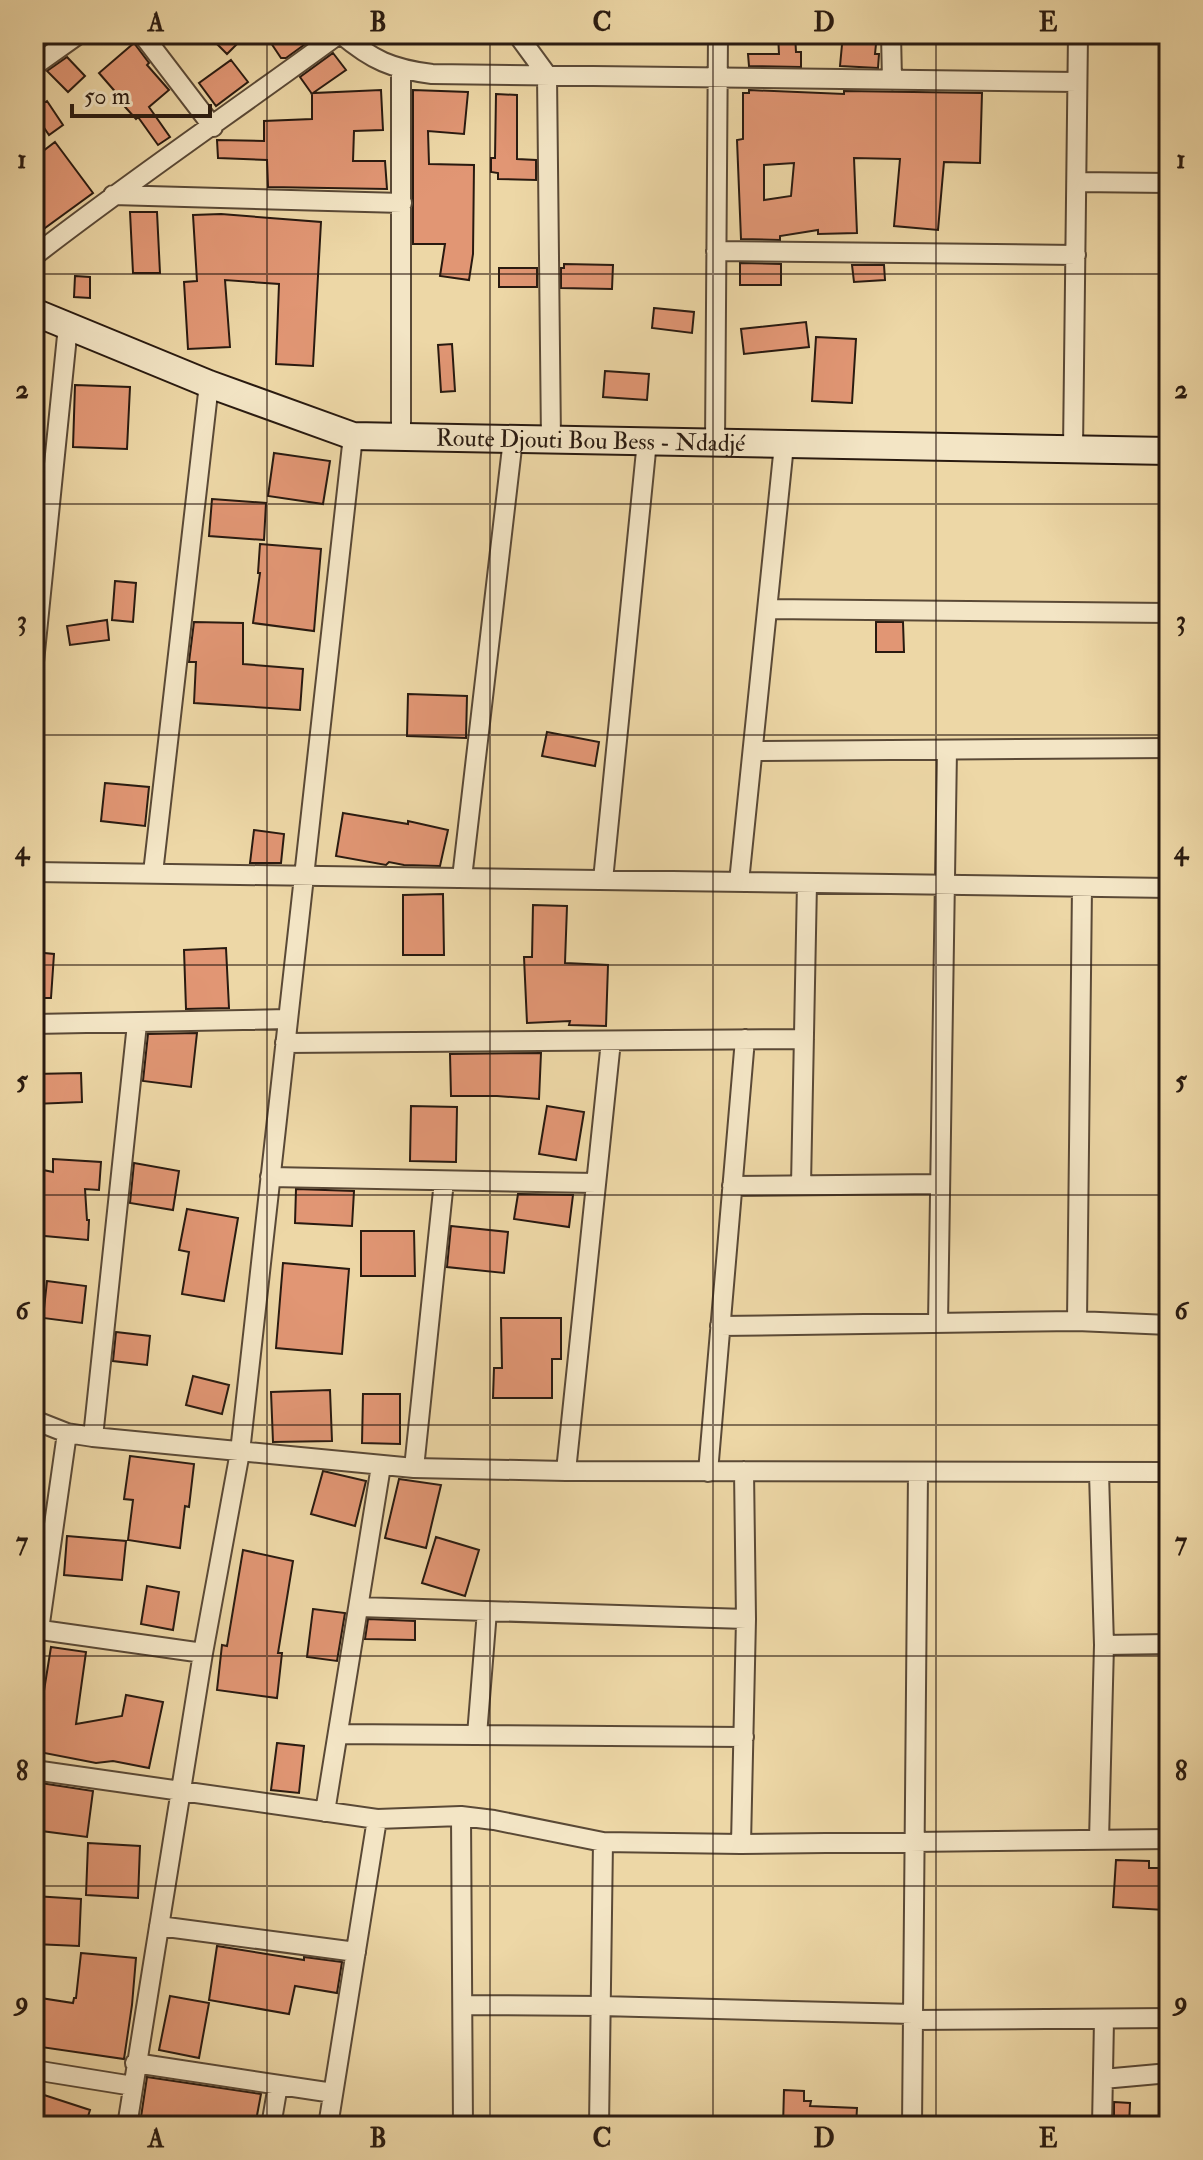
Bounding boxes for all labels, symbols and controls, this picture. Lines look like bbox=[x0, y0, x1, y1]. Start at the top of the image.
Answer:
text: A bbox=[147, 7, 165, 39]
text: B bbox=[369, 7, 387, 39]
text: C bbox=[592, 7, 612, 39]
text: D bbox=[813, 7, 835, 39]
text: E bbox=[1039, 7, 1058, 39]
scale bar bbox=[72, 68, 210, 118]
text: 50 m bbox=[84, 81, 131, 112]
text: 1 bbox=[17, 144, 27, 176]
text: 1 bbox=[1176, 144, 1186, 176]
text: 2 bbox=[15, 374, 29, 406]
text: 2 bbox=[1174, 374, 1188, 406]
street label: Route Djouti Bou Bess - Ndadjé bbox=[436, 423, 747, 459]
text: 3 bbox=[17, 605, 27, 637]
text: 3 bbox=[1176, 605, 1186, 637]
text: 4 bbox=[14, 835, 31, 867]
text: 4 bbox=[1173, 835, 1190, 867]
text: 5 bbox=[16, 1065, 28, 1097]
text: 5 bbox=[1175, 1065, 1187, 1097]
text: 6 bbox=[15, 1295, 30, 1327]
text: 6 bbox=[1174, 1295, 1189, 1327]
text: 7 bbox=[16, 1526, 28, 1558]
text: 7 bbox=[1175, 1526, 1187, 1558]
text: 8 bbox=[16, 1756, 28, 1788]
text: 8 bbox=[1175, 1756, 1187, 1788]
text: 9 bbox=[12, 1986, 29, 2018]
text: 9 bbox=[1171, 1986, 1188, 2018]
text: A bbox=[147, 2123, 165, 2155]
text: B bbox=[369, 2123, 387, 2155]
text: C bbox=[592, 2123, 612, 2155]
text: D bbox=[813, 2123, 835, 2155]
text: E bbox=[1039, 2123, 1058, 2155]

